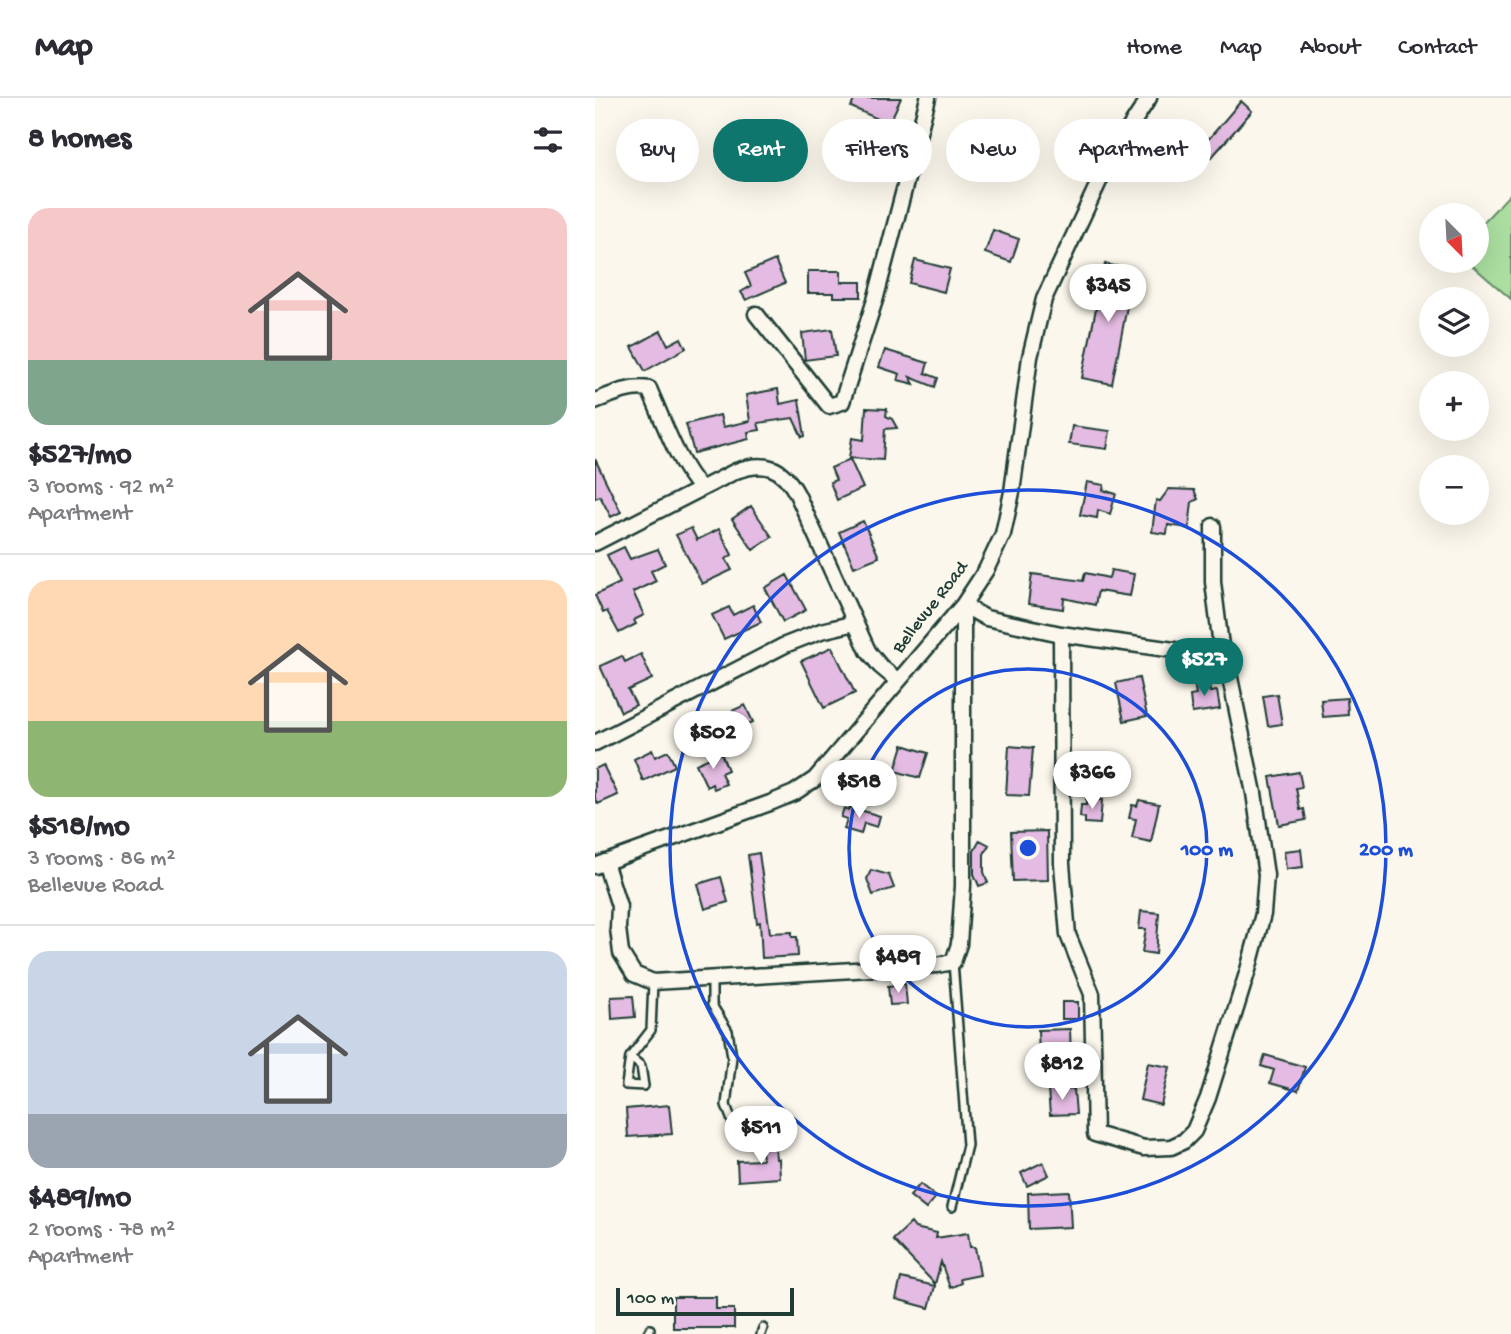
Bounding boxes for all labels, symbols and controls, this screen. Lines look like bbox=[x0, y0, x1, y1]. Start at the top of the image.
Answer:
text: Map bbox=[35, 29, 92, 67]
text: Home bbox=[1126, 34, 1182, 63]
text: Map bbox=[1220, 34, 1262, 63]
text: About bbox=[1300, 34, 1360, 63]
text: Contact bbox=[1398, 34, 1476, 63]
chip: Buy bbox=[616, 119, 699, 182]
chip: Rent bbox=[713, 119, 808, 182]
chip: Filters bbox=[822, 119, 932, 182]
chip: New bbox=[946, 119, 1040, 182]
chip: Apartment bbox=[1054, 119, 1211, 182]
icon: filters bbox=[529, 121, 567, 159]
text: 8 homes bbox=[28, 123, 131, 158]
north arrow bbox=[1419, 203, 1489, 273]
map controls bbox=[1419, 203, 1489, 525]
icon: home bbox=[235, 253, 361, 379]
pin: $345 bbox=[1067, 264, 1149, 324]
text: $345 bbox=[1085, 273, 1131, 300]
button: layers bbox=[1419, 287, 1489, 357]
button: + bbox=[1419, 371, 1489, 441]
text: $527/mo bbox=[28, 439, 132, 474]
button: − bbox=[1419, 455, 1489, 525]
text: 3 rooms · 92 m² bbox=[28, 474, 174, 501]
text: Apartment bbox=[28, 501, 132, 528]
street label: Bellevue Road bbox=[887, 556, 975, 660]
icon: home bbox=[235, 625, 361, 751]
pin: $527 bbox=[1163, 638, 1245, 698]
text: $527 bbox=[1181, 647, 1227, 674]
pin: $502 bbox=[672, 712, 754, 771]
text: $502 bbox=[690, 720, 736, 747]
pin: $366 bbox=[1051, 752, 1133, 811]
pin: $518 bbox=[818, 760, 900, 820]
text: $366 bbox=[1069, 760, 1115, 787]
text: $518 bbox=[837, 769, 881, 796]
text: $518/mo bbox=[28, 811, 130, 846]
centre of rings bbox=[1016, 836, 1040, 860]
text: 100 m bbox=[1180, 839, 1233, 864]
text: 200 m bbox=[1359, 839, 1413, 864]
text: 3 rooms · 86 m² bbox=[28, 846, 175, 873]
text: Bellevue Road bbox=[28, 873, 162, 900]
pin: $489 bbox=[857, 936, 939, 995]
text: $489 bbox=[875, 944, 921, 971]
icon: home bbox=[235, 996, 361, 1122]
pin: $812 bbox=[1021, 1042, 1103, 1102]
text: $812 bbox=[1040, 1051, 1084, 1078]
pin: $511 bbox=[720, 1107, 802, 1166]
text: $511 bbox=[740, 1115, 782, 1142]
text: $489/mo bbox=[28, 1182, 131, 1217]
text: 2 rooms · 78 m² bbox=[28, 1217, 175, 1244]
text: Apartment bbox=[28, 1244, 132, 1271]
scale bar bbox=[616, 1285, 795, 1317]
text: 100 m bbox=[627, 1288, 674, 1311]

